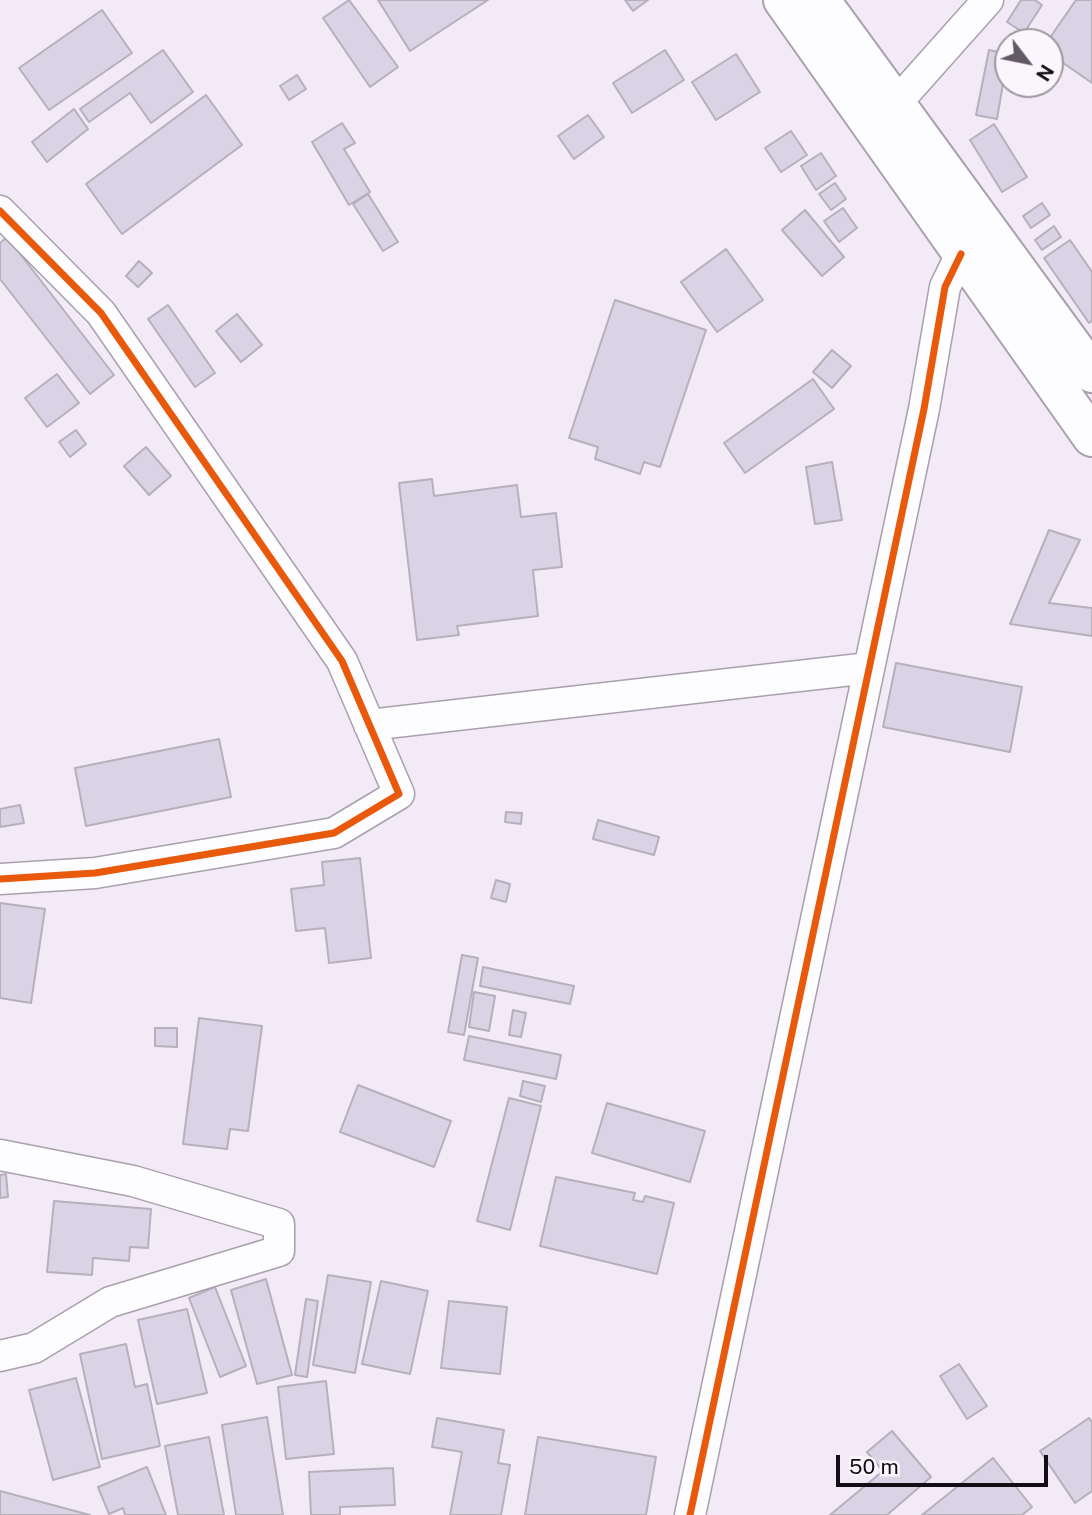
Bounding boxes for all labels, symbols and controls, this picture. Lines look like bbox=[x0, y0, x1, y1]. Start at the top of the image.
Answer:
north arrow bbox=[994, 28, 1064, 98]
text: N bbox=[1032, 61, 1058, 85]
scale bar bbox=[840, 1442, 1052, 1486]
text: 50 m bbox=[849, 1454, 899, 1479]

